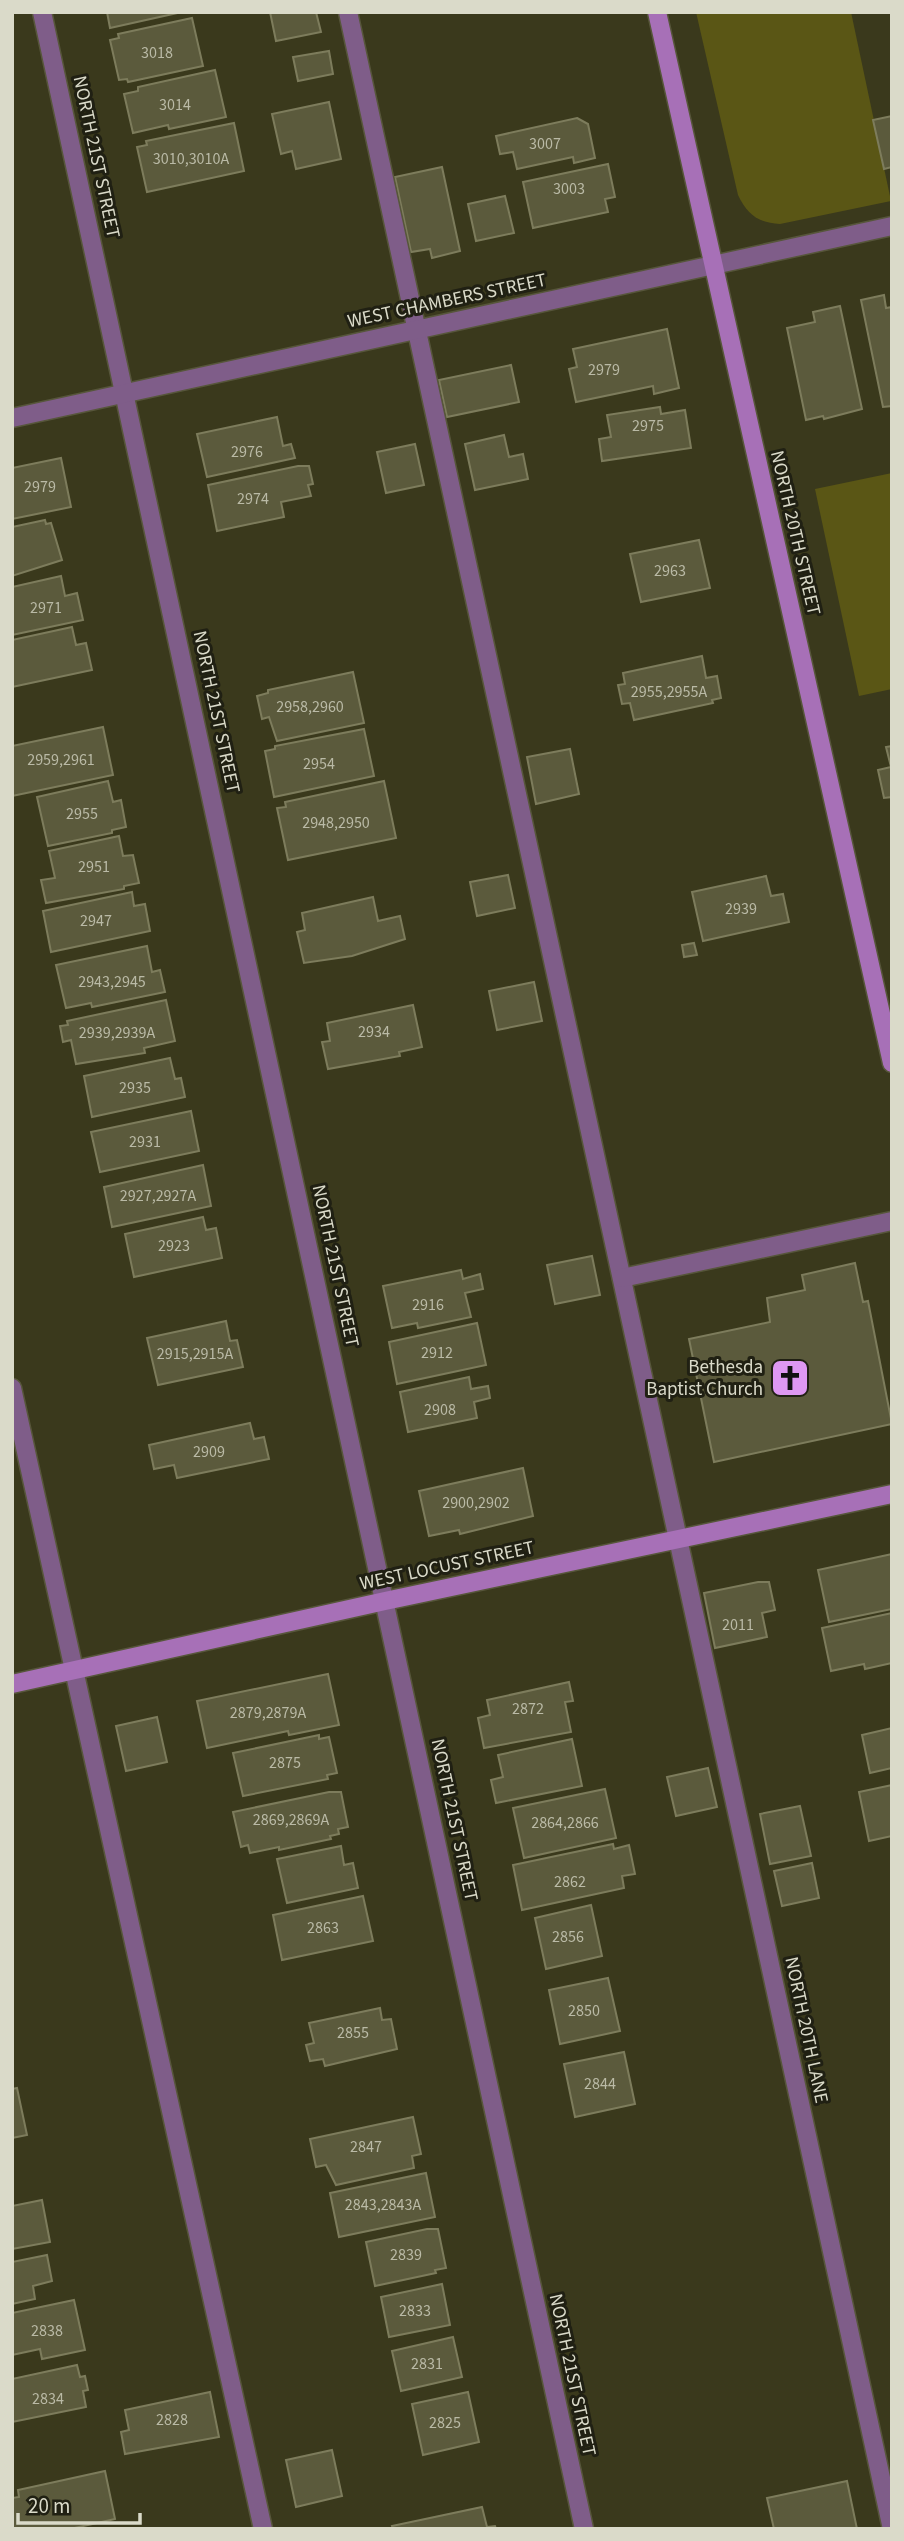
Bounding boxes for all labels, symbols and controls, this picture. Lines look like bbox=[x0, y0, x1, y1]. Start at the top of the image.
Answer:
house number: 3018 bbox=[141, 42, 173, 64]
street label: NORTH 21ST STREET bbox=[66, 73, 126, 241]
house number: 3014 bbox=[159, 94, 191, 116]
house number: 3007 bbox=[529, 133, 561, 155]
house number: 3010,3010A bbox=[153, 148, 229, 170]
house number: 3003 bbox=[553, 178, 585, 200]
street label: WEST CHAMBERS STREET bbox=[345, 267, 549, 335]
house number: 2979 bbox=[588, 359, 620, 381]
house number: 2975 bbox=[632, 415, 664, 437]
house number: 2976 bbox=[231, 441, 263, 463]
street label: NORTH 20TH STREET bbox=[763, 448, 827, 618]
house number: 2979 bbox=[24, 476, 56, 498]
house number: 2974 bbox=[237, 488, 269, 510]
house number: 2963 bbox=[654, 560, 686, 582]
house number: 2971 bbox=[30, 597, 62, 619]
street label: NORTH 21ST STREET bbox=[186, 628, 246, 796]
house number: 2955,2955A bbox=[631, 681, 707, 703]
house number: 2958,2960 bbox=[276, 696, 344, 718]
house number: 2959,2961 bbox=[27, 749, 95, 771]
house number: 2954 bbox=[303, 753, 335, 775]
house number: 2955 bbox=[66, 803, 98, 825]
house number: 2948,2950 bbox=[302, 812, 370, 834]
house number: 2951 bbox=[78, 856, 110, 878]
house number: 2939 bbox=[725, 898, 757, 920]
house number: 2947 bbox=[80, 910, 112, 932]
house number: 2943,2945 bbox=[78, 971, 146, 993]
house number: 2934 bbox=[358, 1021, 390, 1043]
house number: 2939,2939A bbox=[79, 1022, 155, 1044]
house number: 2935 bbox=[119, 1077, 151, 1099]
house number: 2931 bbox=[129, 1131, 161, 1153]
street label: NORTH 21ST STREET bbox=[305, 1182, 365, 1350]
house number: 2927,2927A bbox=[120, 1185, 196, 1207]
house number: 2923 bbox=[158, 1235, 190, 1257]
house number: 2916 bbox=[412, 1294, 444, 1316]
house number: 2912 bbox=[421, 1342, 453, 1364]
house number: 2915,2915A bbox=[157, 1343, 233, 1365]
place label: Bethesda Baptist Church bbox=[646, 1354, 763, 1403]
church icon: Bethesda Baptist Church bbox=[769, 1357, 811, 1399]
house number: 2908 bbox=[424, 1399, 456, 1421]
house number: 2909 bbox=[193, 1441, 225, 1463]
house number: 2900,2902 bbox=[442, 1492, 510, 1514]
street label: WEST LOCUST STREET bbox=[357, 1534, 537, 1598]
house number: 2011 bbox=[722, 1614, 754, 1636]
house number: 2872 bbox=[512, 1698, 544, 1720]
house number: 2879,2879A bbox=[230, 1702, 306, 1724]
street label: NORTH 21ST STREET bbox=[424, 1736, 484, 1904]
house number: 2875 bbox=[269, 1752, 301, 1774]
house number: 2869,2869A bbox=[253, 1809, 329, 1831]
house number: 2864,2866 bbox=[531, 1812, 599, 1834]
house number: 2862 bbox=[554, 1871, 586, 1893]
house number: 2863 bbox=[307, 1917, 339, 1939]
house number: 2856 bbox=[552, 1926, 584, 1948]
street label: NORTH 20TH LANE bbox=[777, 1954, 835, 2106]
house number: 2850 bbox=[568, 2000, 600, 2022]
house number: 2855 bbox=[337, 2022, 369, 2044]
house number: 2844 bbox=[584, 2073, 616, 2095]
house number: 2847 bbox=[350, 2136, 382, 2158]
house number: 2843,2843A bbox=[345, 2194, 421, 2216]
house number: 2839 bbox=[390, 2244, 422, 2266]
street label: NORTH 21ST STREET bbox=[542, 2291, 602, 2459]
house number: 2833 bbox=[399, 2300, 431, 2322]
house number: 2838 bbox=[31, 2320, 63, 2342]
house number: 2831 bbox=[411, 2353, 443, 2375]
house number: 2834 bbox=[32, 2388, 64, 2410]
house number: 2828 bbox=[156, 2409, 188, 2431]
house number: 2825 bbox=[429, 2412, 461, 2434]
scale bar bbox=[18, 2482, 140, 2526]
text: 20 m bbox=[28, 2491, 70, 2521]

